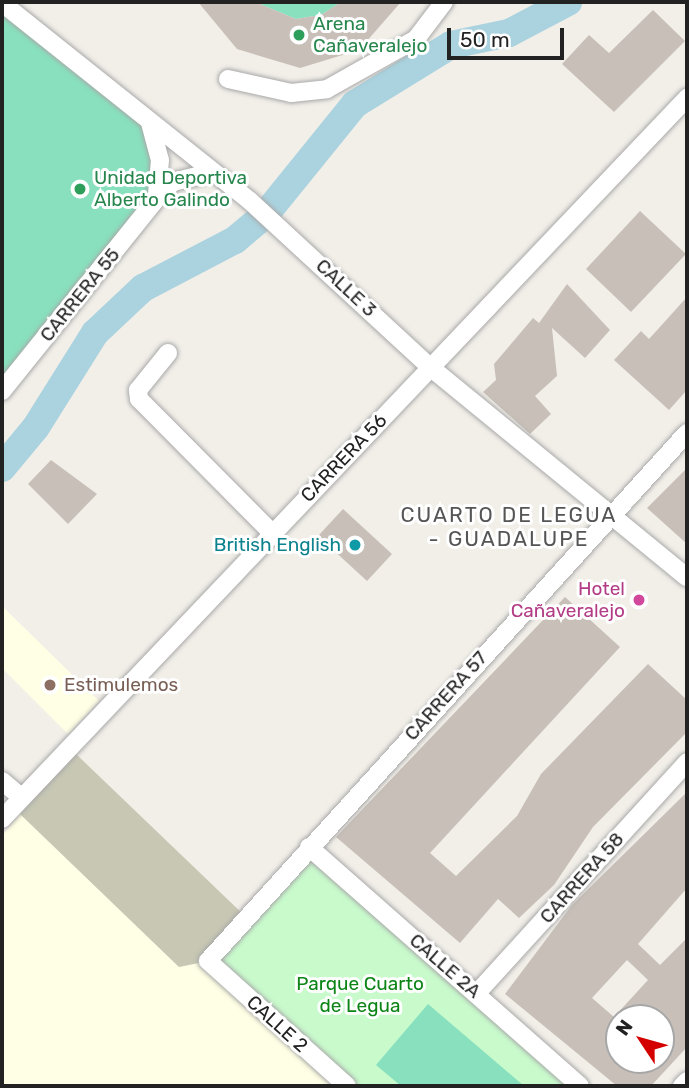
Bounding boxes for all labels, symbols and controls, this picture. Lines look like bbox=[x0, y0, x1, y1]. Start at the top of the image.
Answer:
place label: Arena Cañaveralejo bbox=[313, 13, 427, 57]
scale bar bbox=[451, 14, 568, 58]
marker: Arena Cañaveralejo bbox=[291, 27, 307, 43]
text: 50 m bbox=[460, 27, 510, 52]
place label: Unidad Deportiva Alberto Galindo bbox=[94, 167, 247, 211]
marker: Unidad Deportiva Alberto Galindo bbox=[72, 181, 88, 197]
street label: CARRERA 55 bbox=[35, 244, 125, 346]
street label: CALLE 3 bbox=[311, 254, 381, 322]
street label: CARRERA 56 bbox=[296, 409, 392, 507]
district label: CUARTO DE LEGUA - GUADALUPE bbox=[402, 502, 616, 552]
place label: British English bbox=[214, 534, 341, 556]
marker: British English bbox=[347, 537, 363, 553]
place label: Hotel Cañaveralejo bbox=[511, 578, 625, 622]
marker: Hotel Cañaveralejo bbox=[631, 592, 647, 608]
street label: CARRERA 57 bbox=[400, 647, 492, 745]
place label: Estimulemos bbox=[64, 674, 178, 696]
marker: Estimulemos bbox=[42, 677, 58, 693]
street label: CARRERA 58 bbox=[535, 828, 629, 928]
street label: CALLE 2A bbox=[405, 929, 485, 1003]
park label: Parque Cuarto de Legua bbox=[296, 973, 424, 1017]
street label: CALLE 2 bbox=[242, 991, 312, 1057]
north arrow bbox=[605, 1004, 675, 1074]
text: N bbox=[611, 1015, 638, 1040]

